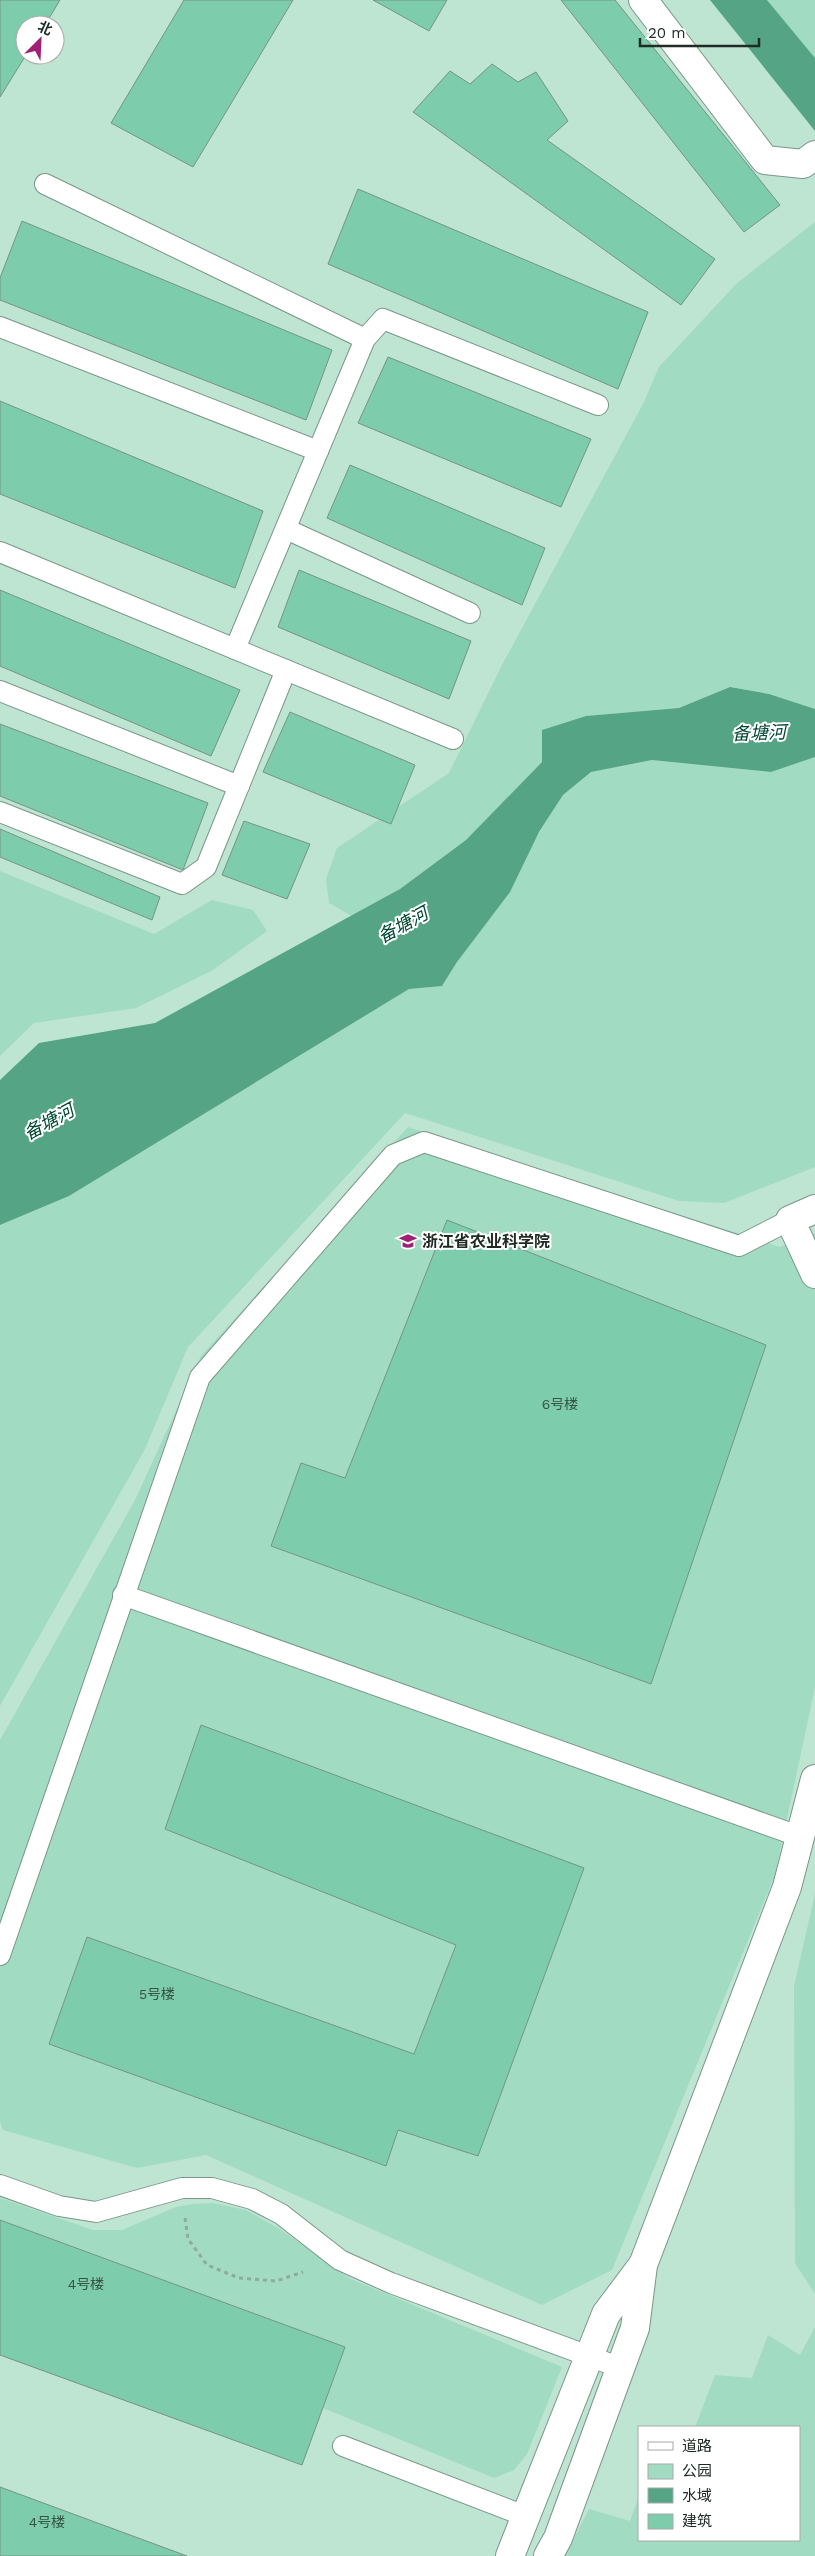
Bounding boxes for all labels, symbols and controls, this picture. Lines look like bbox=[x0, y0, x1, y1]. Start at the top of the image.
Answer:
north arrow bbox=[15, 15, 65, 65]
scale bar bbox=[640, 15, 759, 47]
text: 北 bbox=[36, 18, 55, 38]
text: 20 m bbox=[648, 24, 686, 42]
water label: 备塘河 bbox=[732, 721, 789, 744]
water label: 备塘河 bbox=[374, 901, 434, 947]
water label: 备塘河 bbox=[20, 1098, 80, 1144]
school or university icon: 浙江省农业科学院 bbox=[398, 1231, 418, 1251]
place label: 浙江省农业科学院 bbox=[422, 1232, 550, 1251]
house number: 6号楼 bbox=[542, 1396, 578, 1412]
house number: 5号楼 bbox=[139, 1986, 175, 2002]
house number: 4号楼 bbox=[68, 2276, 104, 2292]
legend bbox=[638, 2426, 800, 2541]
text: 道路 bbox=[682, 2437, 712, 2455]
text: 公园 bbox=[682, 2462, 712, 2480]
text: 水域 bbox=[682, 2487, 712, 2505]
text: 建筑 bbox=[682, 2512, 712, 2530]
house number: 4号楼 bbox=[29, 2514, 65, 2530]

